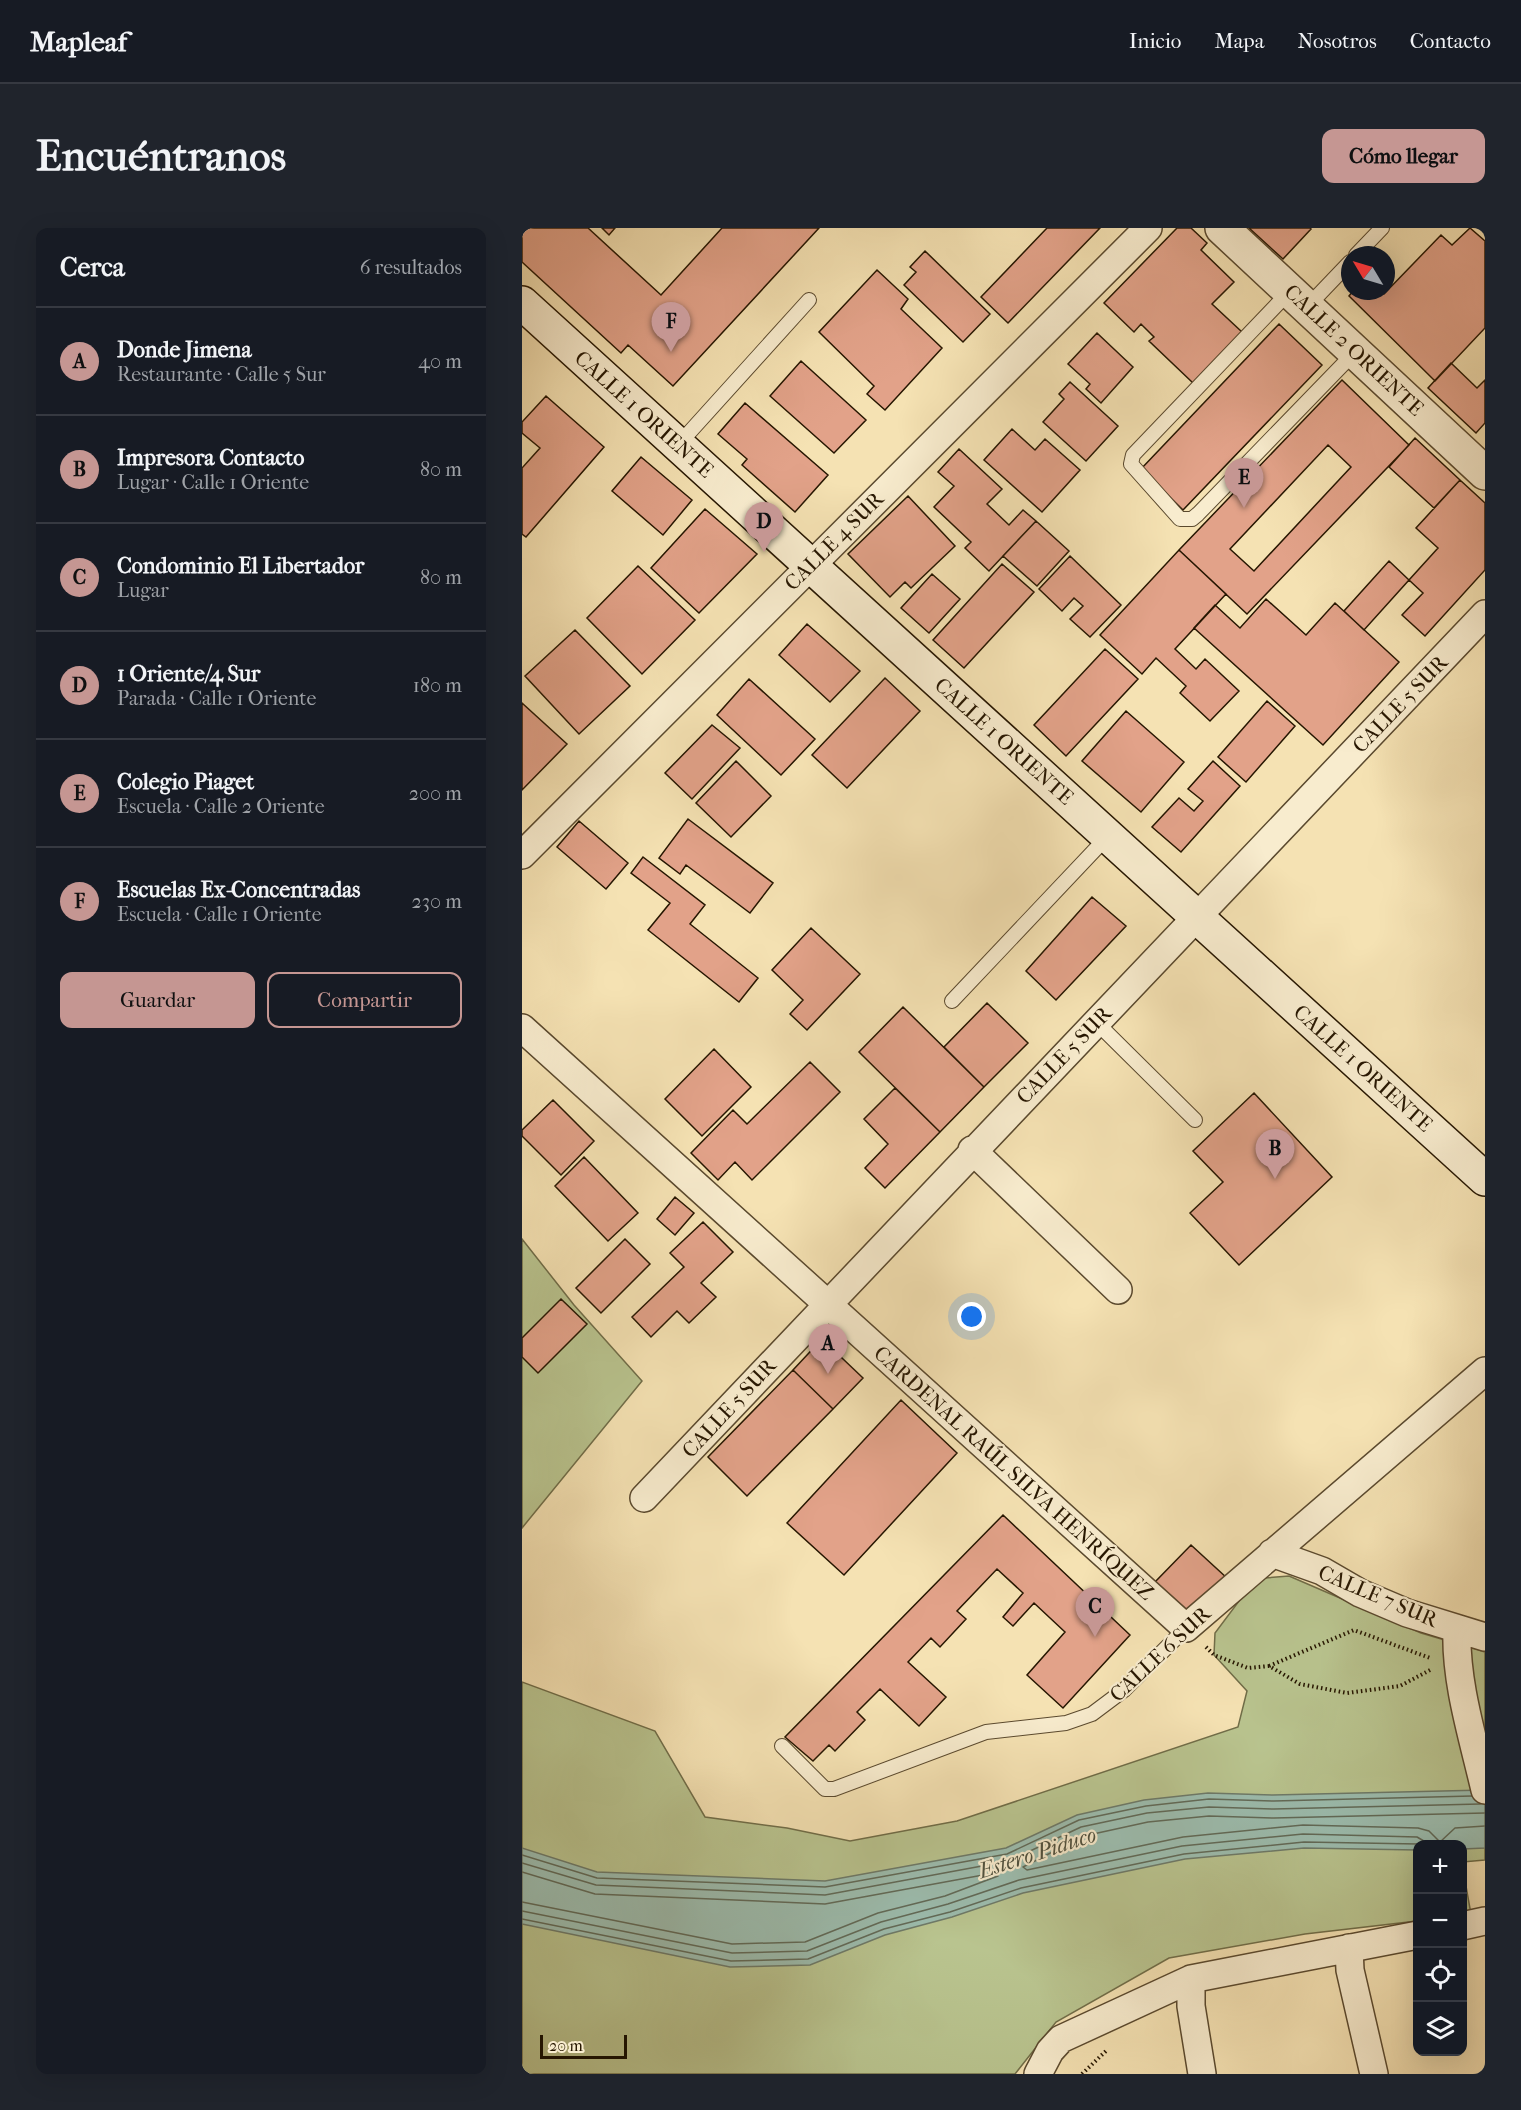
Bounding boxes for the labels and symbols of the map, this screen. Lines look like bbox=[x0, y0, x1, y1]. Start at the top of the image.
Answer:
north arrow bbox=[1341, 246, 1395, 300]
street label: CALLE 2 ORIENTE bbox=[1280, 279, 1429, 421]
pin: F bbox=[652, 302, 690, 352]
street label: CALLE 1 ORIENTE bbox=[570, 346, 718, 483]
pin: E bbox=[1224, 458, 1264, 508]
street label: CALLE 4 SUR bbox=[780, 486, 889, 595]
pin: D bbox=[744, 502, 784, 552]
street label: CALLE 5 SUR bbox=[1347, 650, 1453, 758]
street label: CALLE 1 ORIENTE bbox=[930, 673, 1078, 810]
street label: CALLE 1 ORIENTE bbox=[1289, 1000, 1437, 1137]
street label: CALLE 5 SUR bbox=[1011, 1001, 1117, 1109]
pin: B bbox=[1256, 1130, 1294, 1179]
your location bbox=[957, 1302, 986, 1331]
pin: A bbox=[808, 1324, 848, 1374]
street label: CARDENAL RAÚL SILVA HENRÍQUEZ bbox=[869, 1341, 1159, 1605]
street label: CALLE 5 SUR bbox=[677, 1353, 781, 1462]
street label: CALLE 7 SUR bbox=[1315, 1560, 1442, 1632]
pin: C bbox=[1076, 1588, 1114, 1637]
street label: CALLE 6 SUR bbox=[1105, 1601, 1216, 1707]
water label: Estero Piduco bbox=[973, 1822, 1100, 1885]
scale bar bbox=[540, 2032, 627, 2060]

